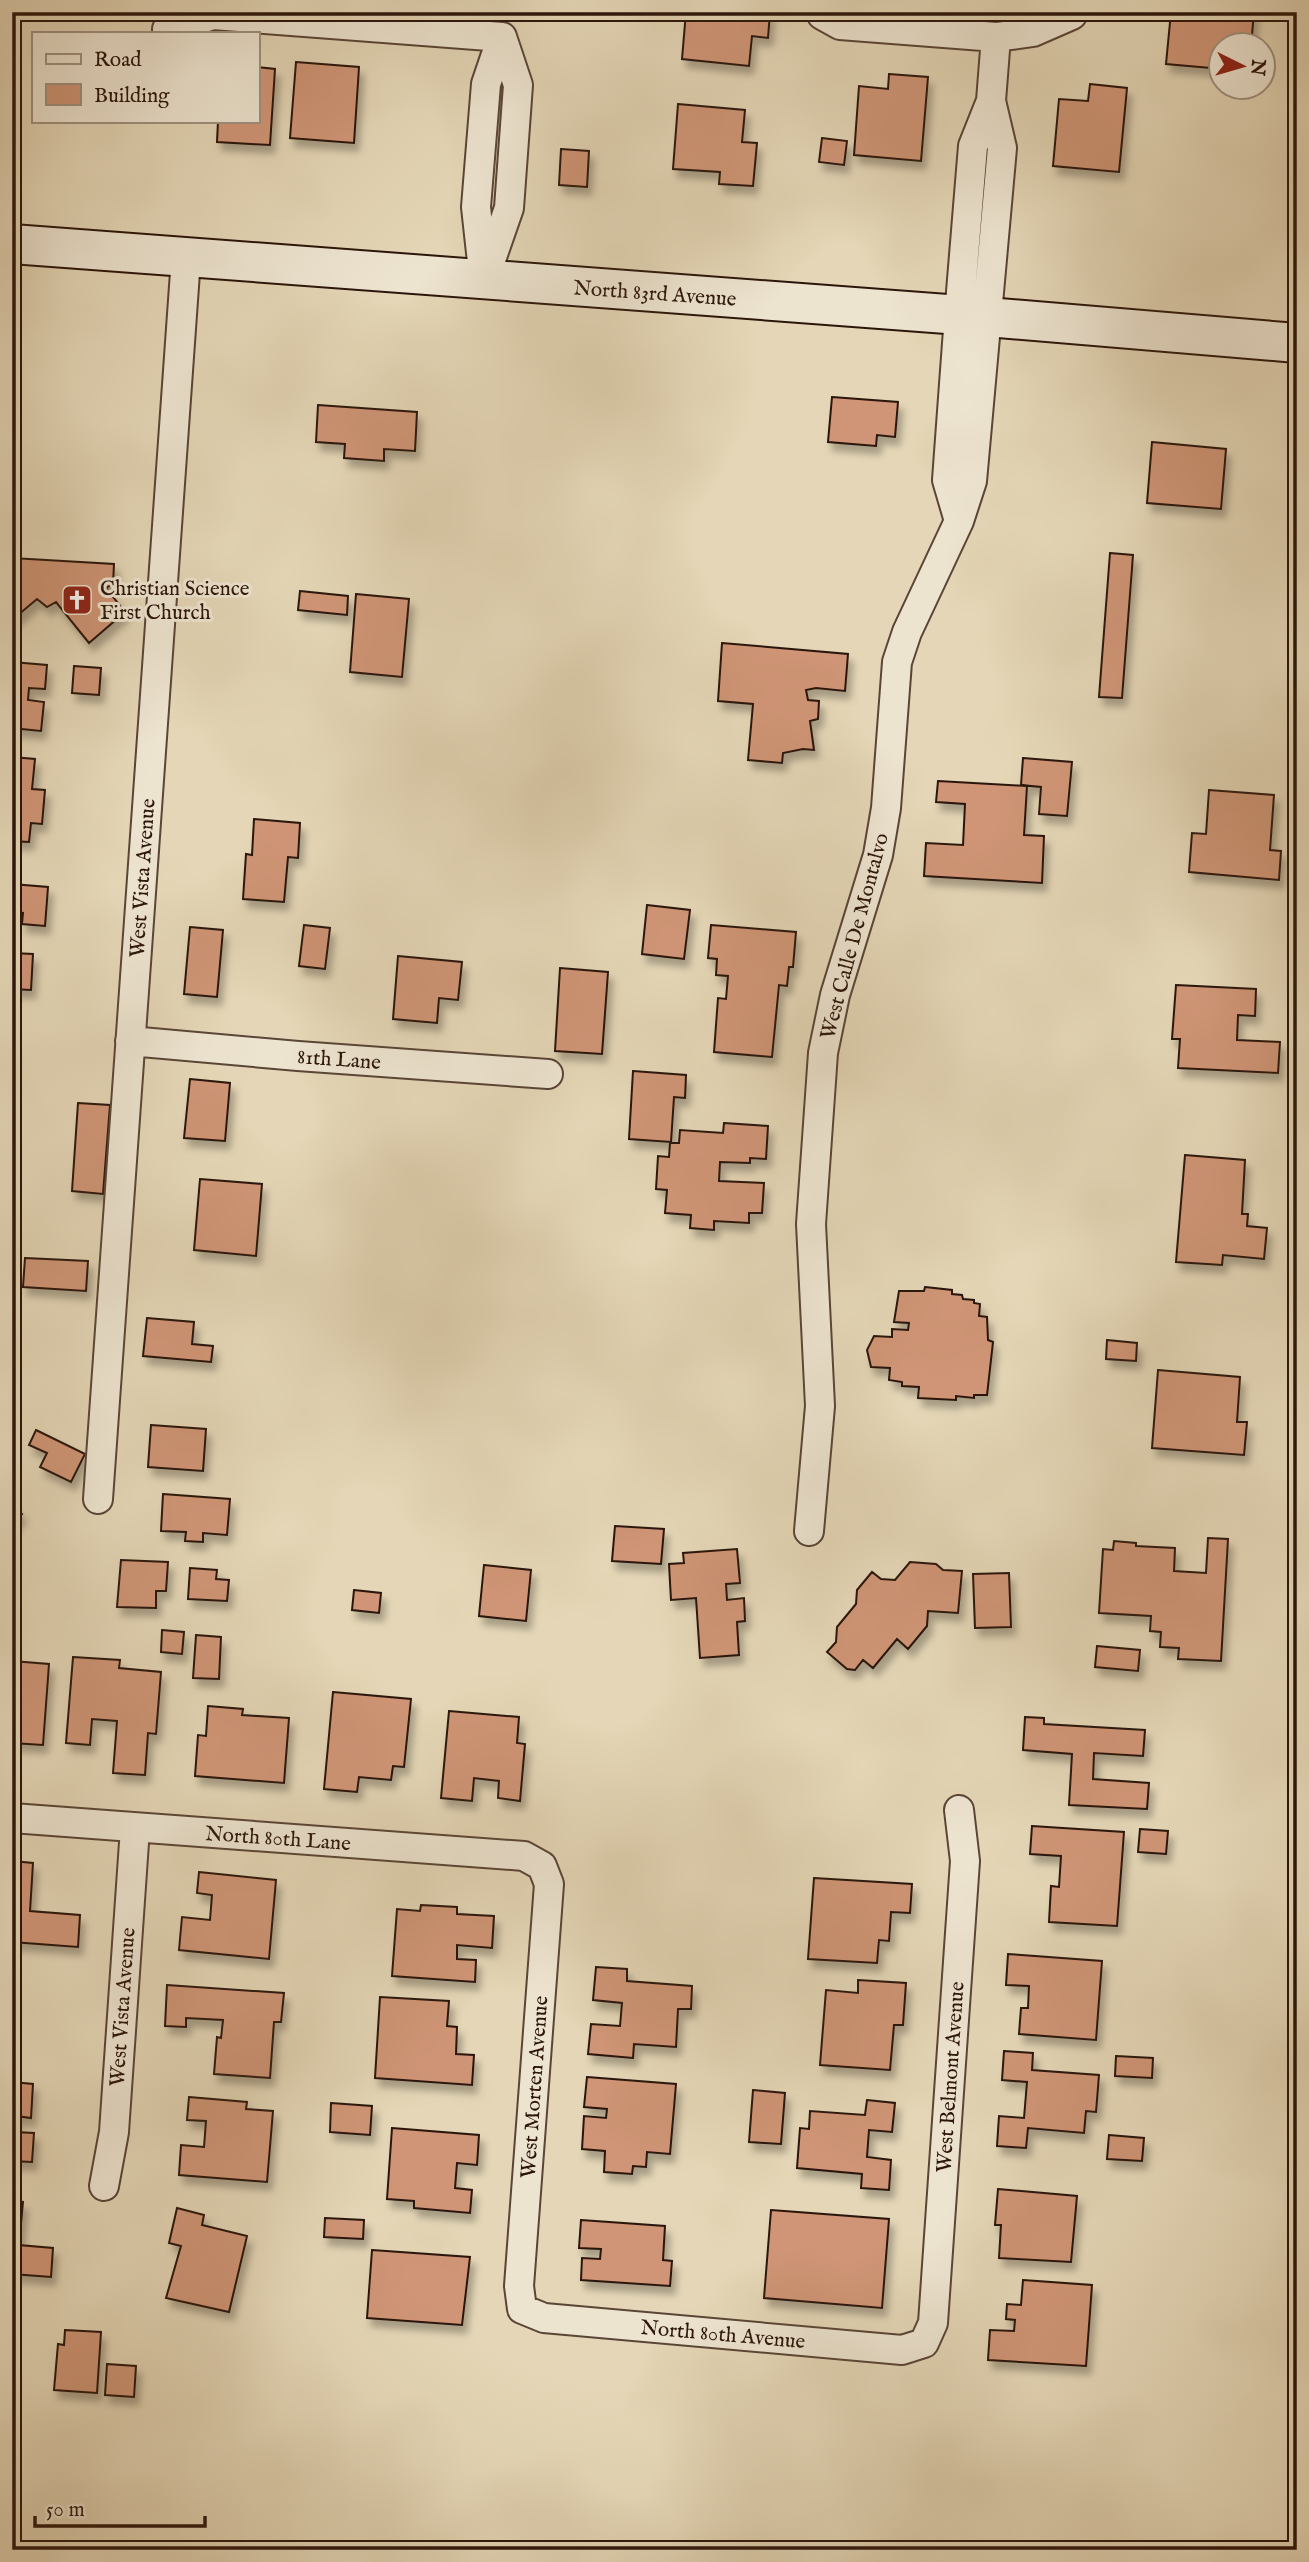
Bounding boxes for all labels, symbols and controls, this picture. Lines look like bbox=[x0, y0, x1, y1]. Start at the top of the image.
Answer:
legend bbox=[32, 32, 259, 122]
north arrow bbox=[1208, 32, 1278, 102]
text: Road bbox=[94, 47, 142, 74]
text: N bbox=[1244, 57, 1270, 77]
text: Building bbox=[94, 83, 170, 110]
street label: North 83rd Avenue bbox=[573, 275, 738, 314]
place label: Christian Science First Church bbox=[100, 576, 250, 627]
church icon: Christian Science First Church bbox=[60, 583, 94, 617]
street label: West Vista Avenue bbox=[124, 797, 163, 959]
street label: West Calle De Montalvo bbox=[815, 830, 896, 1043]
street label: 81th Lane bbox=[296, 1044, 382, 1077]
street label: North 80th Lane bbox=[204, 1821, 352, 1858]
street label: West Vista Avenue bbox=[104, 1926, 143, 2088]
street label: West Belmont Avenue bbox=[931, 1980, 972, 2174]
street label: West Morten Avenue bbox=[516, 1995, 555, 2179]
street label: North 80th Avenue bbox=[639, 2315, 807, 2356]
scale bar bbox=[35, 2485, 205, 2529]
text: 50 m bbox=[46, 2497, 85, 2524]

